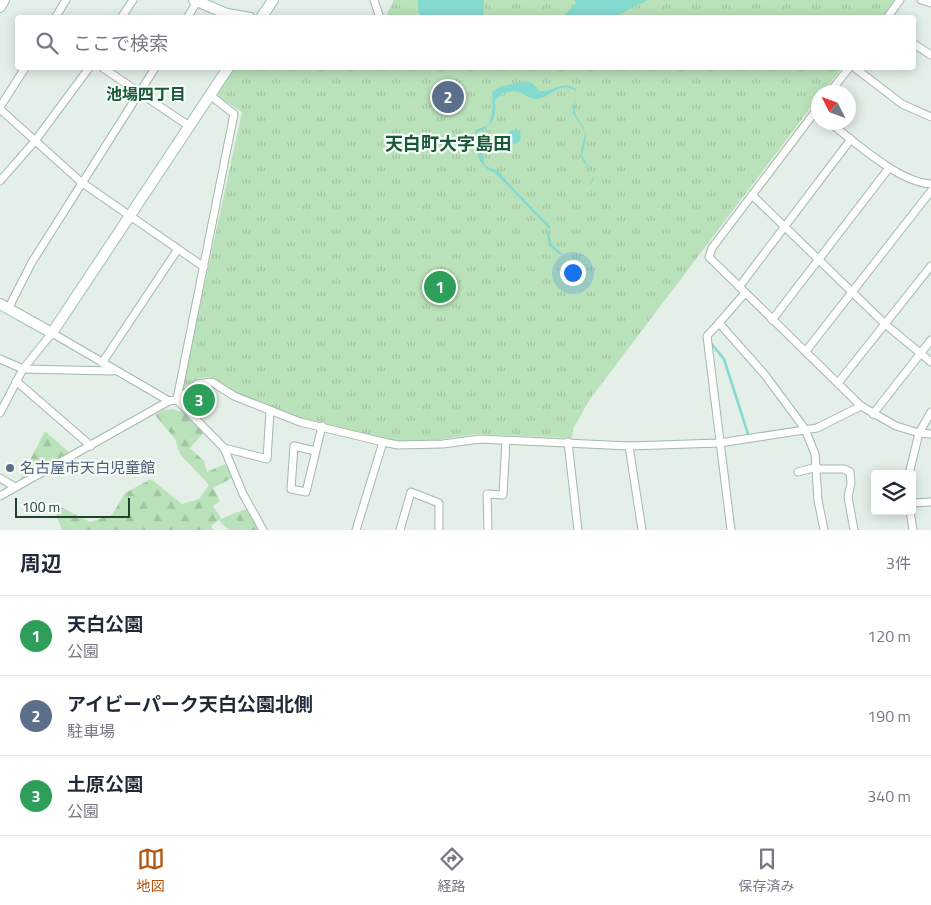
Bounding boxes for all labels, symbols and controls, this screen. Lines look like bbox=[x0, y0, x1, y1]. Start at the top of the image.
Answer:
search box bbox=[15, 15, 916, 70]
text: ここで検索 bbox=[73, 28, 168, 57]
icon: search bbox=[33, 29, 61, 57]
pin: 2 bbox=[432, 78, 464, 116]
district label: 池場四丁目 bbox=[106, 82, 186, 106]
north arrow bbox=[811, 85, 856, 130]
district label: 天白町大字島田 bbox=[385, 130, 511, 157]
your location bbox=[560, 260, 586, 286]
pin: 1 bbox=[424, 268, 456, 306]
pin: 3 bbox=[183, 381, 215, 419]
place label: 名古屋市天白児童館 bbox=[20, 456, 155, 479]
marker: 名古屋市天白児童館 bbox=[4, 462, 16, 474]
map controls bbox=[871, 470, 916, 515]
button: layers bbox=[871, 470, 916, 515]
scale bar bbox=[15, 495, 130, 518]
text: 100 m bbox=[22, 496, 60, 517]
text: 周辺 bbox=[20, 547, 62, 579]
text: 3件 bbox=[886, 551, 911, 575]
text: 天白公園 bbox=[67, 609, 143, 638]
text: 1 bbox=[32, 624, 40, 648]
text: 120 m bbox=[867, 624, 911, 648]
text: 公園 bbox=[67, 639, 99, 663]
text: アイビーパーク天白公園北側 bbox=[67, 689, 313, 718]
text: 2 bbox=[32, 704, 40, 728]
text: 190 m bbox=[867, 704, 911, 728]
text: 駐車場 bbox=[67, 719, 115, 743]
text: 土原公園 bbox=[67, 769, 143, 798]
text: 3 bbox=[32, 784, 40, 808]
text: 340 m bbox=[867, 784, 911, 808]
text: 公園 bbox=[67, 799, 99, 823]
tab: 地図 bbox=[137, 845, 165, 896]
tab: 経路 bbox=[438, 845, 466, 896]
tab: 保存済み bbox=[739, 845, 795, 896]

